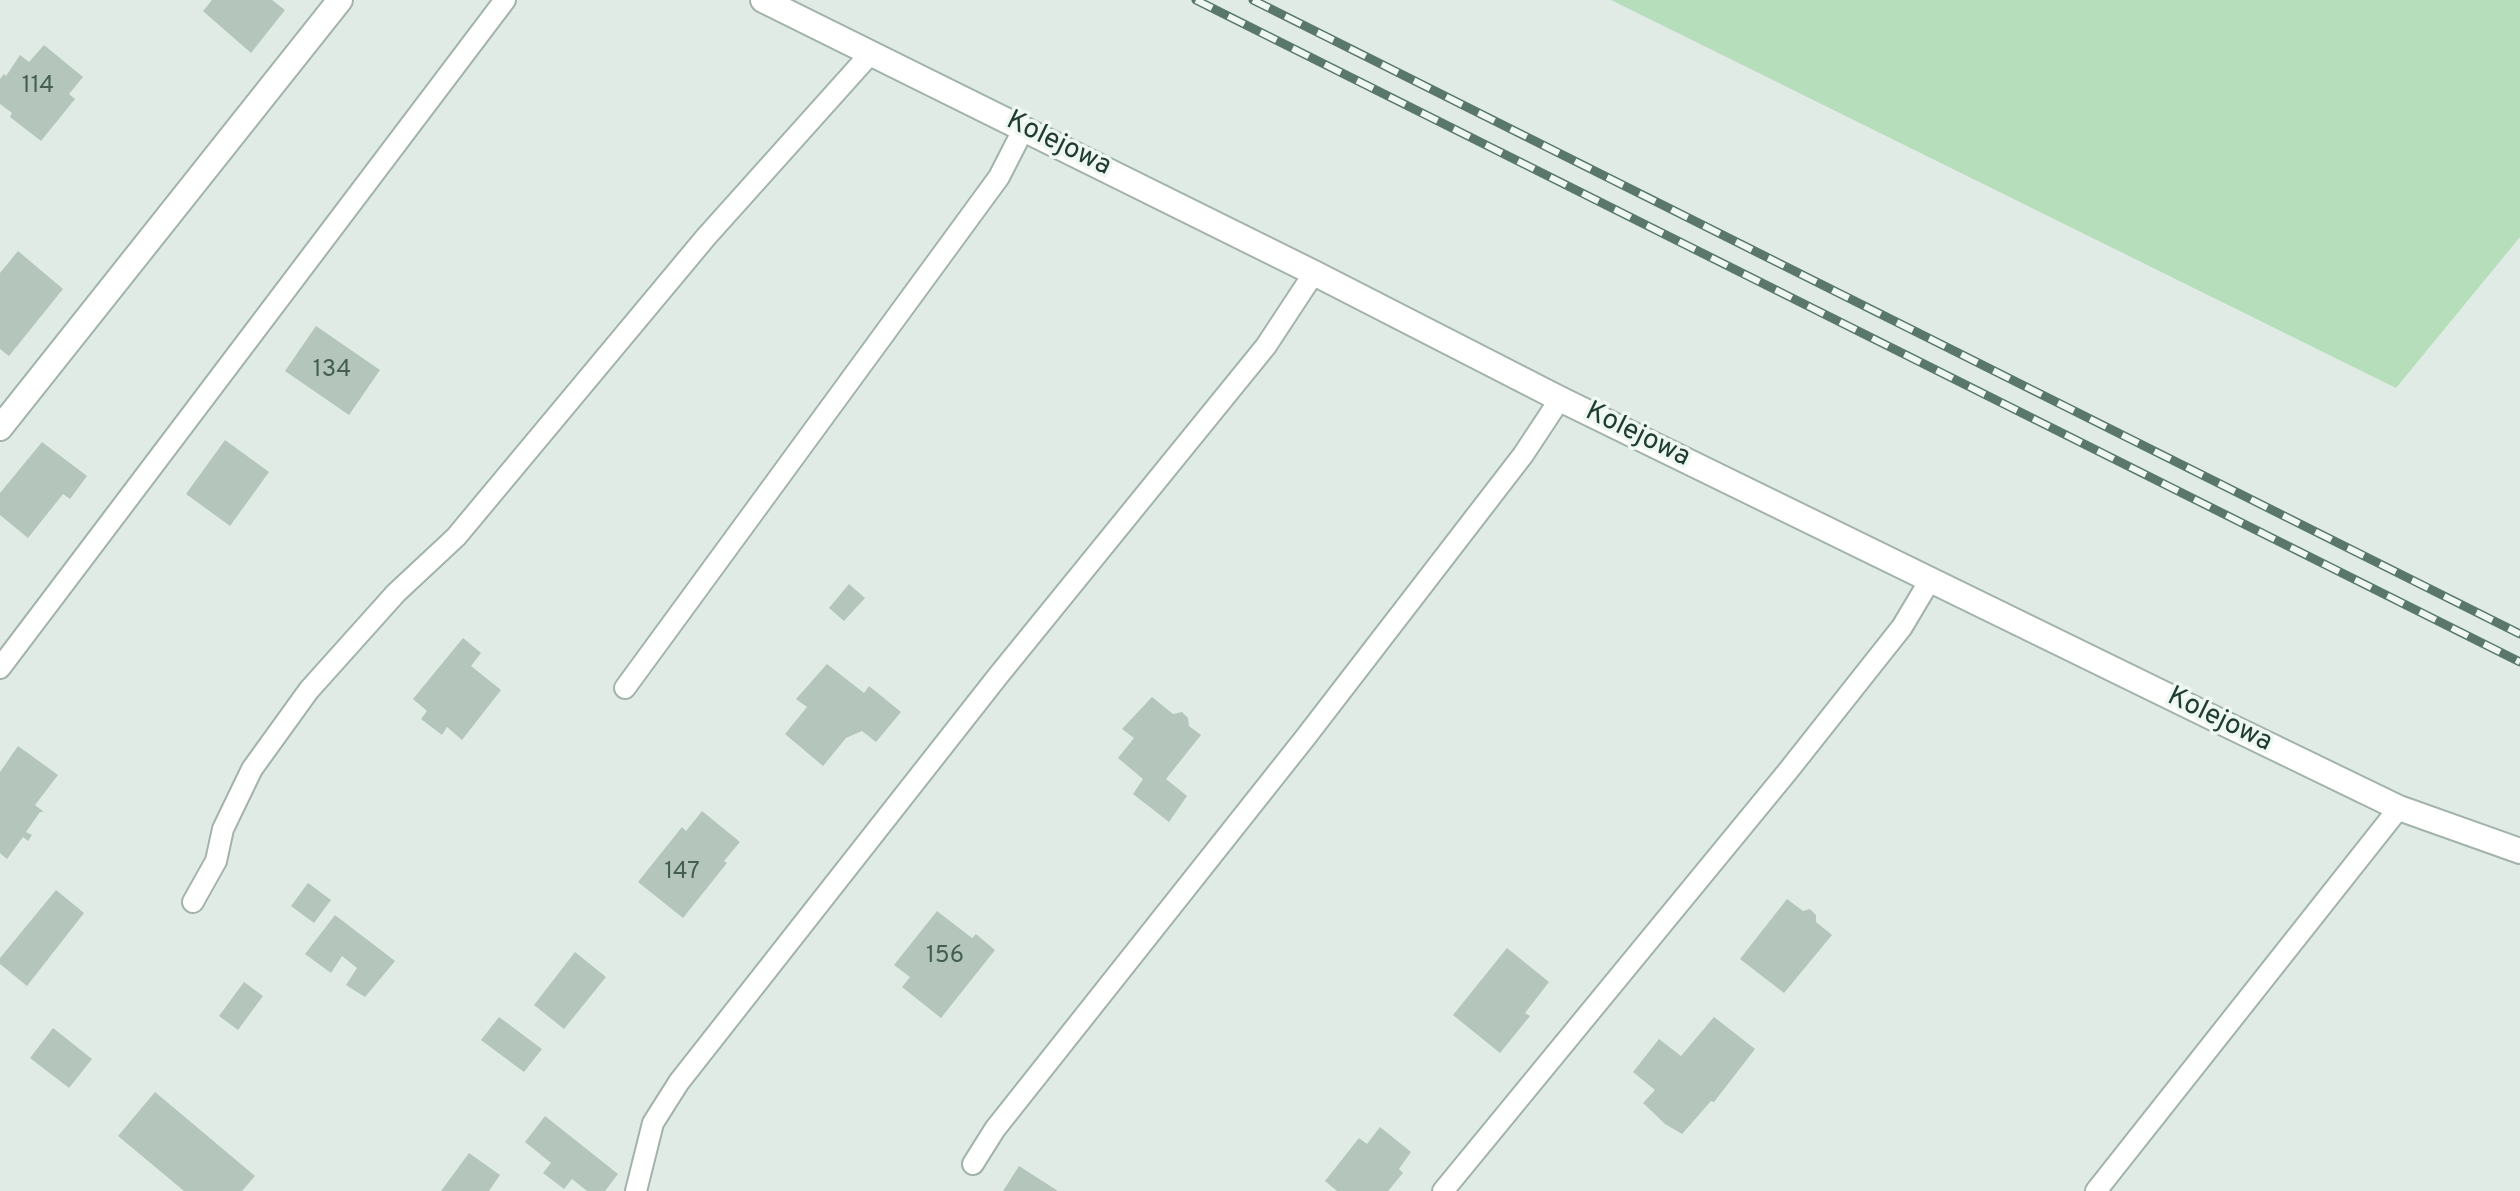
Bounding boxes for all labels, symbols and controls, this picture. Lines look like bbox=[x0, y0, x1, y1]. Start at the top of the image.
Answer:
house number: 114 bbox=[22, 73, 54, 101]
street label: Kolejowa bbox=[1000, 105, 1116, 185]
house number: 134 bbox=[313, 357, 351, 385]
street label: Kolejowa bbox=[1579, 396, 1695, 476]
street label: Kolejowa bbox=[2161, 681, 2277, 761]
house number: 147 bbox=[664, 859, 700, 887]
house number: 156 bbox=[926, 943, 964, 971]

